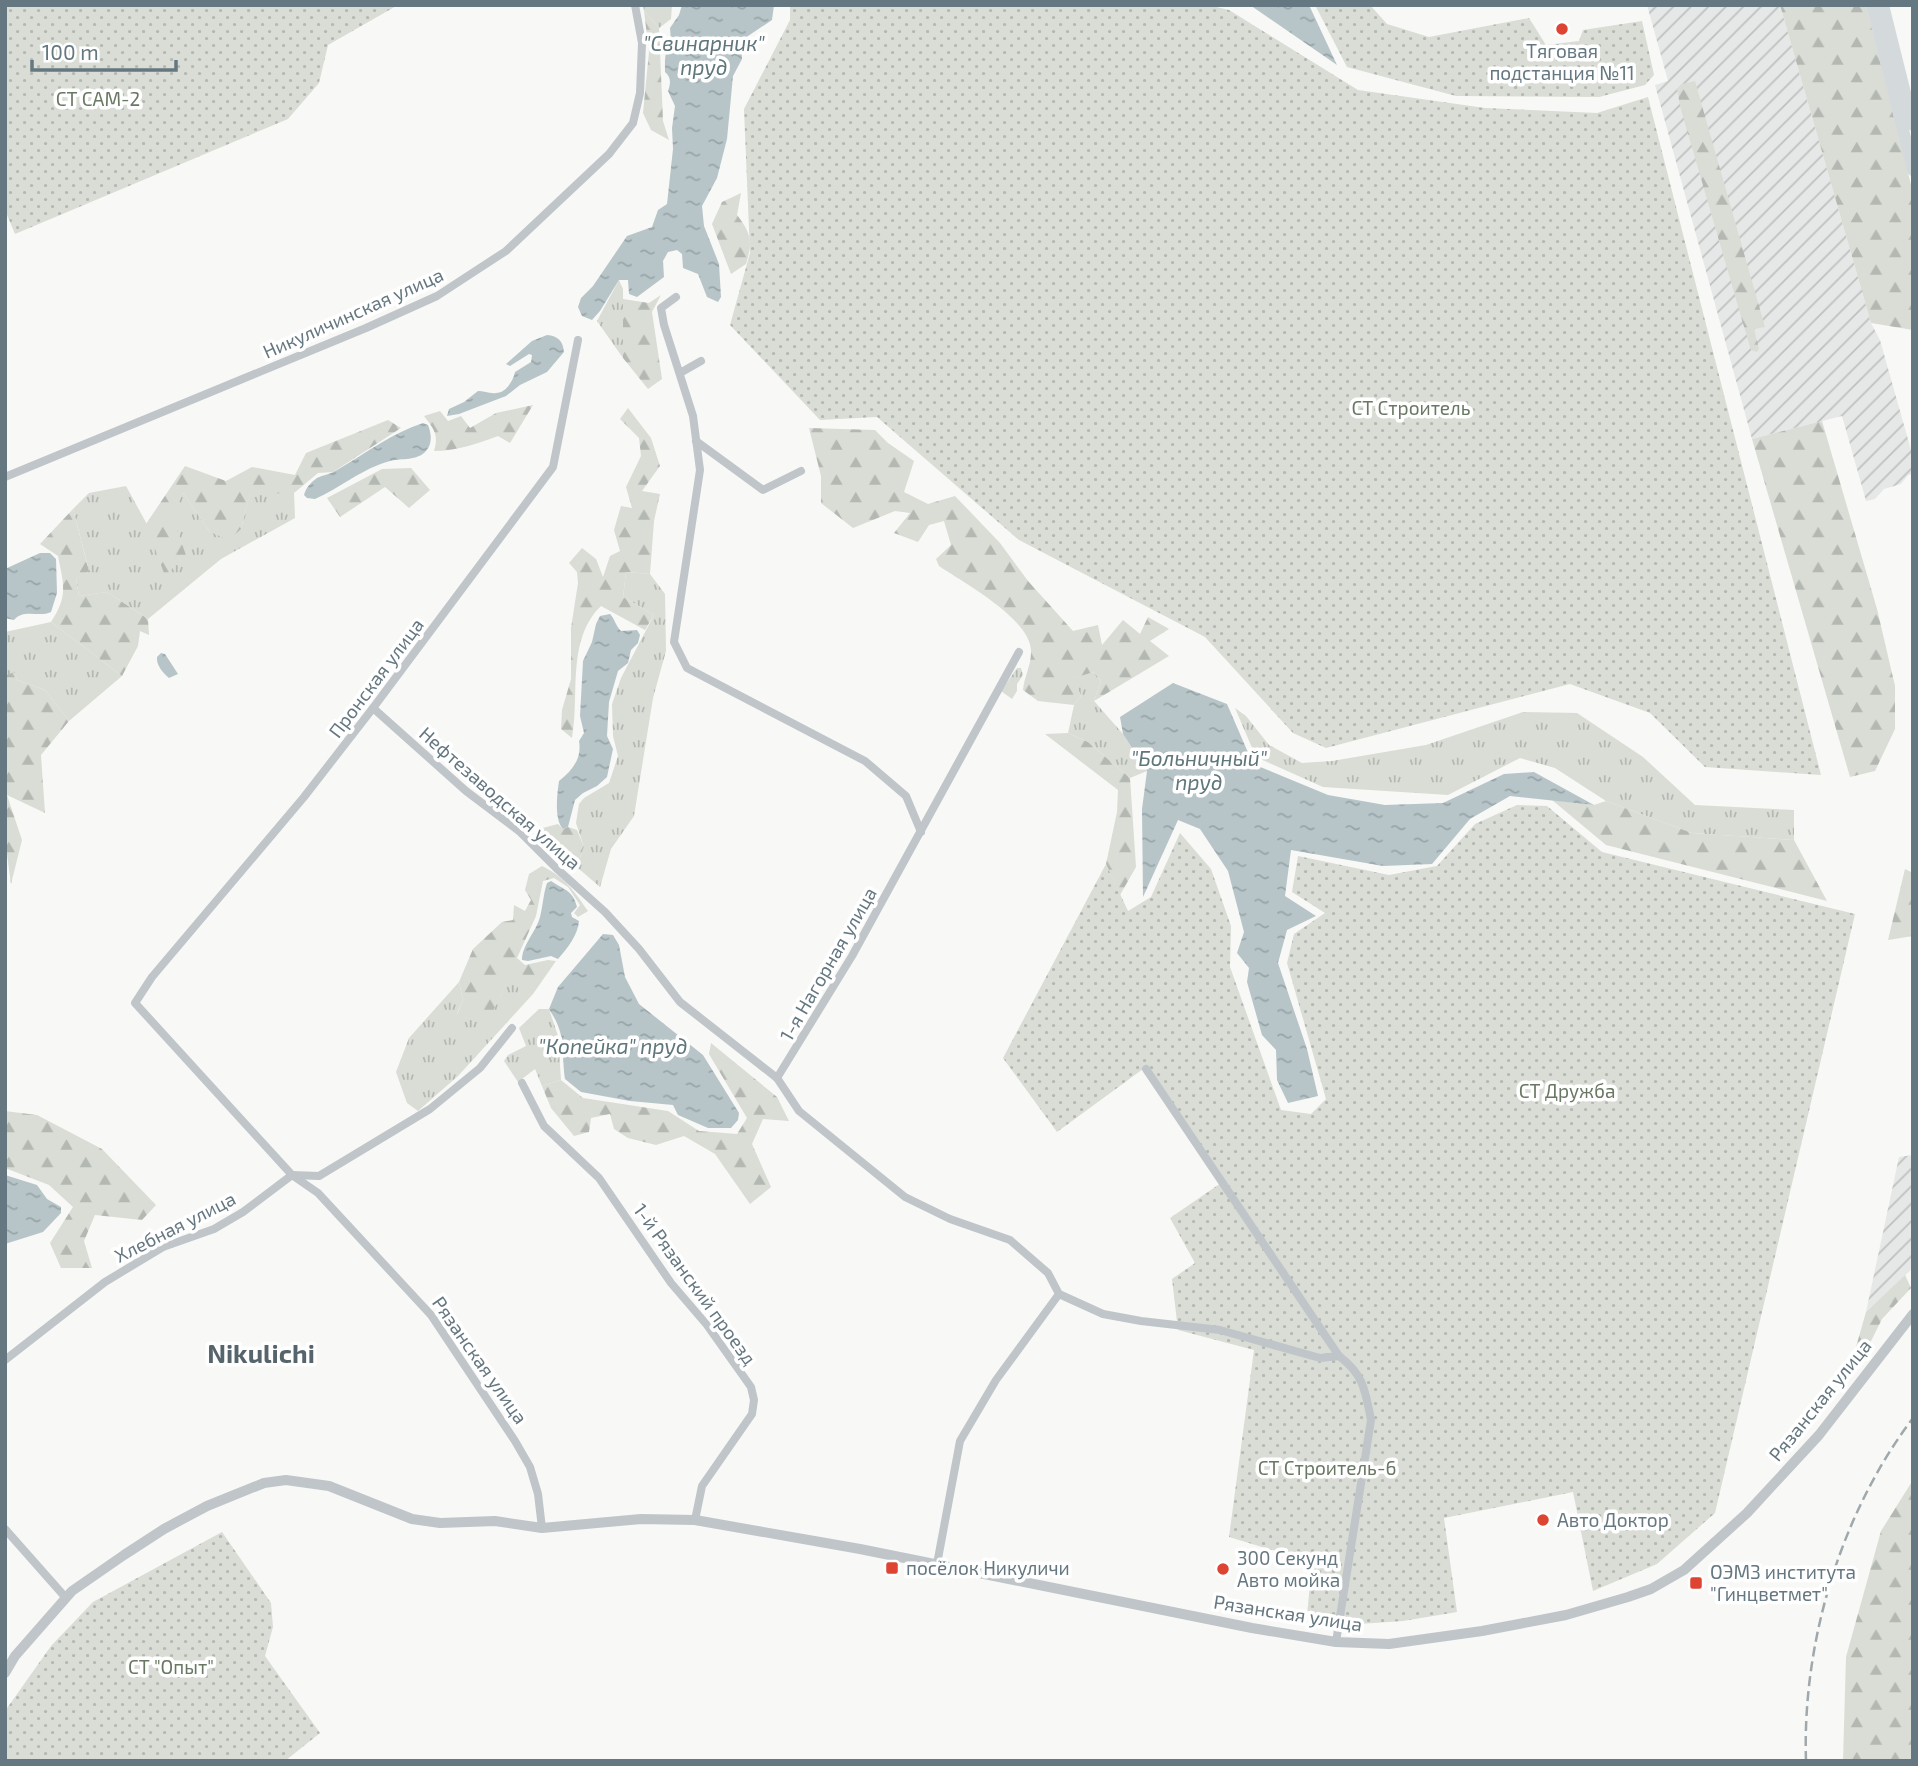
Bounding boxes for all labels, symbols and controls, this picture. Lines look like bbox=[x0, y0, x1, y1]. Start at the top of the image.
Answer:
marker: Тяговая подстанция №11 bbox=[1554, 21, 1570, 37]
scale bar bbox=[32, 28, 175, 72]
water label: "Свинарник" пруд bbox=[643, 30, 765, 79]
text: 100 m bbox=[42, 39, 99, 64]
place label: Тяговая подстанция №11 bbox=[1489, 39, 1635, 84]
park label: СТ САМ-2 bbox=[56, 87, 140, 110]
street label: Никуличинская улица bbox=[259, 262, 447, 364]
park label: СТ Строитель bbox=[1351, 396, 1471, 419]
street label: Пронская улица bbox=[323, 614, 429, 742]
street label: Нефтезаводская улица bbox=[414, 721, 586, 875]
water label: "Больничный" пруд bbox=[1131, 745, 1268, 794]
street label: 1-я Нагорная улица bbox=[774, 883, 882, 1045]
water label: "Копейка" пруд bbox=[538, 1033, 688, 1058]
park label: СТ Дружба bbox=[1519, 1079, 1615, 1103]
street label: Хлебная улица bbox=[110, 1186, 240, 1268]
street label: 1-й Рязанский проезд bbox=[629, 1199, 762, 1369]
street label: Рязанская улица bbox=[427, 1292, 533, 1428]
street label: Рязанская улица bbox=[1763, 1334, 1877, 1466]
district label: Nikulichi bbox=[207, 1337, 315, 1368]
park label: СТ Строитель-6 bbox=[1258, 1456, 1396, 1479]
place label: Авто Доктор bbox=[1557, 1508, 1669, 1531]
marker: Авто Доктор bbox=[1535, 1512, 1551, 1528]
place label: 300 Секунд Авто мойка bbox=[1237, 1546, 1340, 1591]
place label: посёлок Никуличи bbox=[906, 1556, 1070, 1580]
marker: посёлок Никуличи bbox=[884, 1560, 900, 1576]
place label: ОЭМЗ института "Гинцветмет" bbox=[1710, 1560, 1856, 1605]
marker: 300 Секунд Авто мойка bbox=[1215, 1561, 1231, 1577]
marker: ОЭМЗ института "Гинцветмет" bbox=[1688, 1575, 1704, 1591]
street label: Рязанская улица bbox=[1212, 1589, 1364, 1637]
park label: СТ "Опыт" bbox=[128, 1655, 214, 1678]

